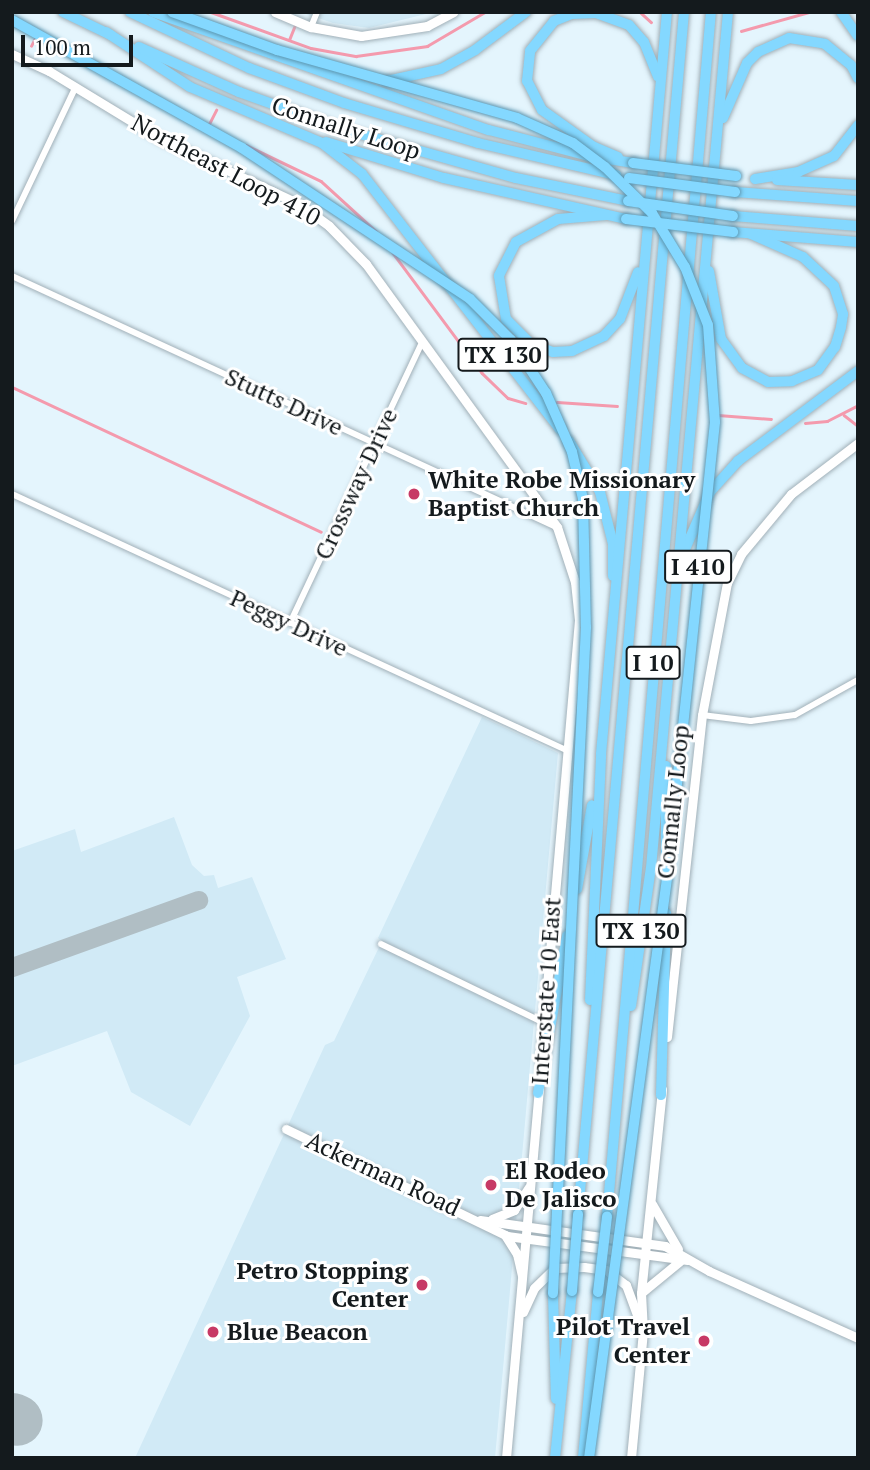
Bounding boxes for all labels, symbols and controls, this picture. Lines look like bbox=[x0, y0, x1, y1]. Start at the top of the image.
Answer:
scale bar bbox=[24, 21, 136, 65]
text: 100 m bbox=[34, 33, 91, 61]
street label: Connally Loop bbox=[268, 90, 424, 166]
street label: Northeast Loop 410 bbox=[127, 108, 325, 232]
road number: TX 130 bbox=[456, 336, 550, 374]
street label: Stutts Drive bbox=[220, 362, 348, 442]
street label: Crossway Drive bbox=[308, 404, 404, 564]
place label: White Robe Missionary Baptist Church bbox=[428, 466, 695, 522]
marker: White Robe Missionary Baptist Church bbox=[406, 486, 422, 502]
road number: I 410 bbox=[663, 548, 733, 586]
street label: Peggy Drive bbox=[226, 583, 352, 663]
road number: I 10 bbox=[625, 643, 681, 682]
street label: Connally Loop bbox=[651, 724, 695, 880]
street label: Interstate 10 East bbox=[525, 896, 567, 1086]
road number: TX 130 bbox=[594, 912, 688, 950]
street label: Ackerman Road bbox=[301, 1126, 465, 1222]
place label: El Rodeo De Jalisco bbox=[505, 1157, 616, 1213]
marker: El Rodeo De Jalisco bbox=[483, 1177, 499, 1193]
place label: Petro Stopping Center bbox=[236, 1257, 408, 1313]
marker: Petro Stopping Center bbox=[414, 1277, 430, 1293]
place label: Pilot Travel Center bbox=[556, 1313, 690, 1369]
place label: Blue Beacon bbox=[227, 1318, 368, 1346]
marker: Blue Beacon bbox=[205, 1324, 221, 1340]
marker: Pilot Travel Center bbox=[696, 1333, 712, 1349]

